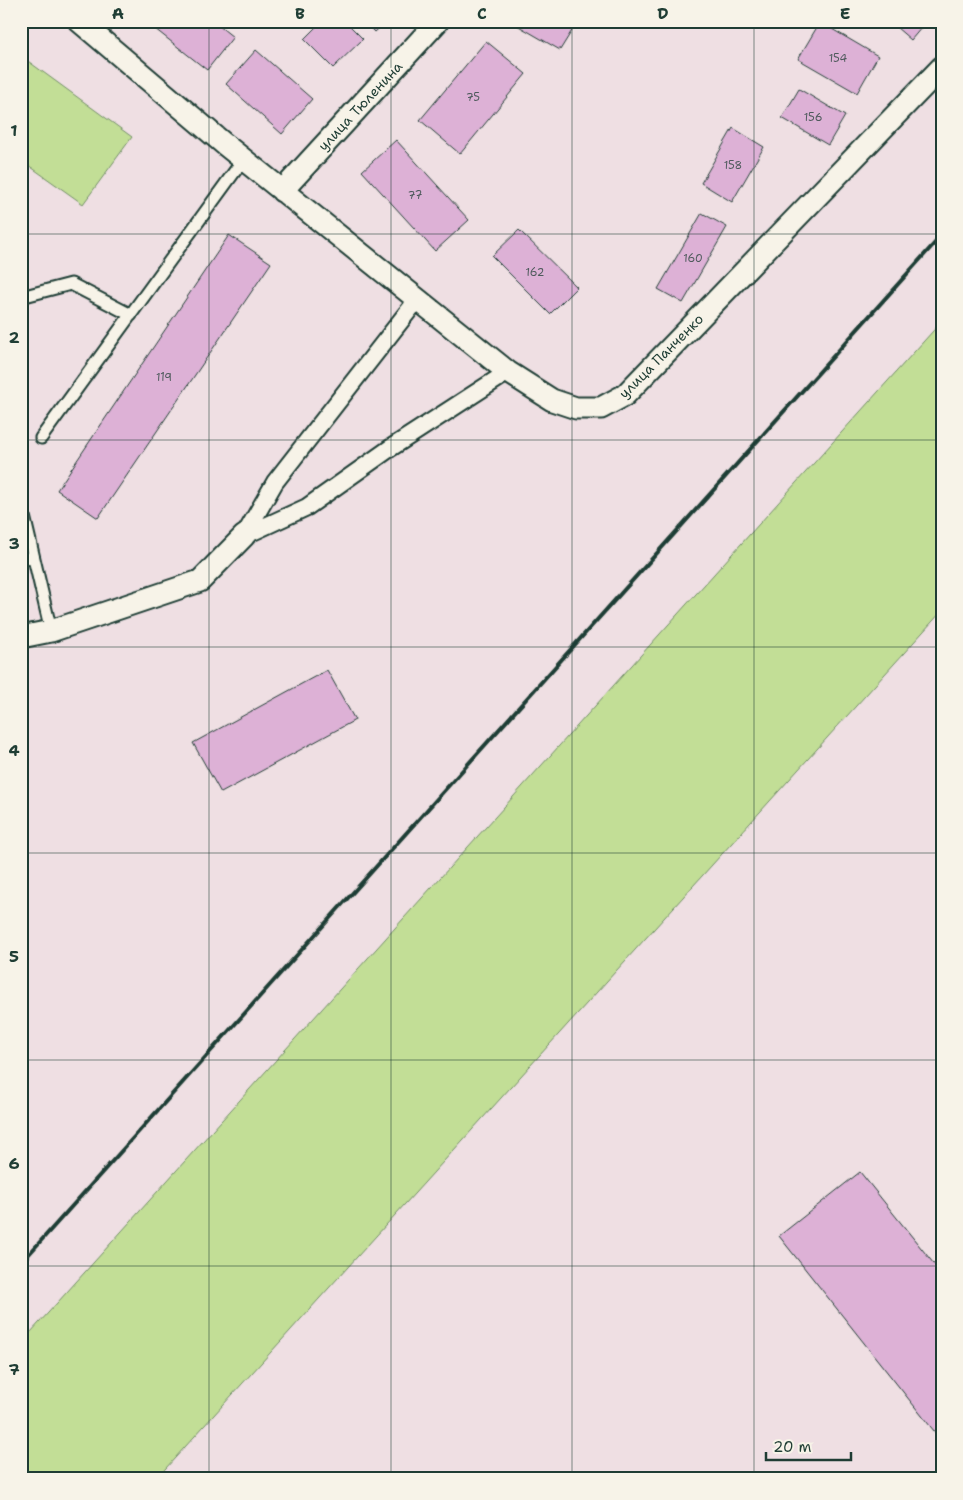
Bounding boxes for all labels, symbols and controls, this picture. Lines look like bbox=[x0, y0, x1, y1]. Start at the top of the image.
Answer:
text: A bbox=[112, 3, 124, 24]
text: B bbox=[295, 3, 305, 24]
text: C bbox=[477, 3, 487, 24]
text: D bbox=[657, 3, 669, 24]
text: E bbox=[840, 3, 850, 24]
house number: 154 bbox=[829, 51, 848, 66]
street label: улица Тюленина bbox=[314, 57, 406, 155]
house number: 75 bbox=[466, 90, 480, 105]
house number: 156 bbox=[804, 110, 822, 125]
text: 1 bbox=[10, 120, 18, 141]
house number: 158 bbox=[724, 158, 742, 173]
house number: 77 bbox=[408, 188, 423, 203]
house number: 160 bbox=[683, 251, 703, 266]
house number: 162 bbox=[526, 265, 544, 280]
street label: улица Панченко bbox=[615, 310, 707, 402]
text: 2 bbox=[8, 327, 20, 348]
house number: 119 bbox=[156, 370, 172, 385]
text: 3 bbox=[8, 533, 20, 554]
text: 4 bbox=[8, 740, 20, 761]
text: 5 bbox=[9, 946, 19, 967]
text: 6 bbox=[8, 1153, 20, 1174]
text: 7 bbox=[8, 1359, 20, 1380]
scale bar bbox=[766, 1430, 850, 1462]
text: 20 m bbox=[773, 1437, 812, 1457]

